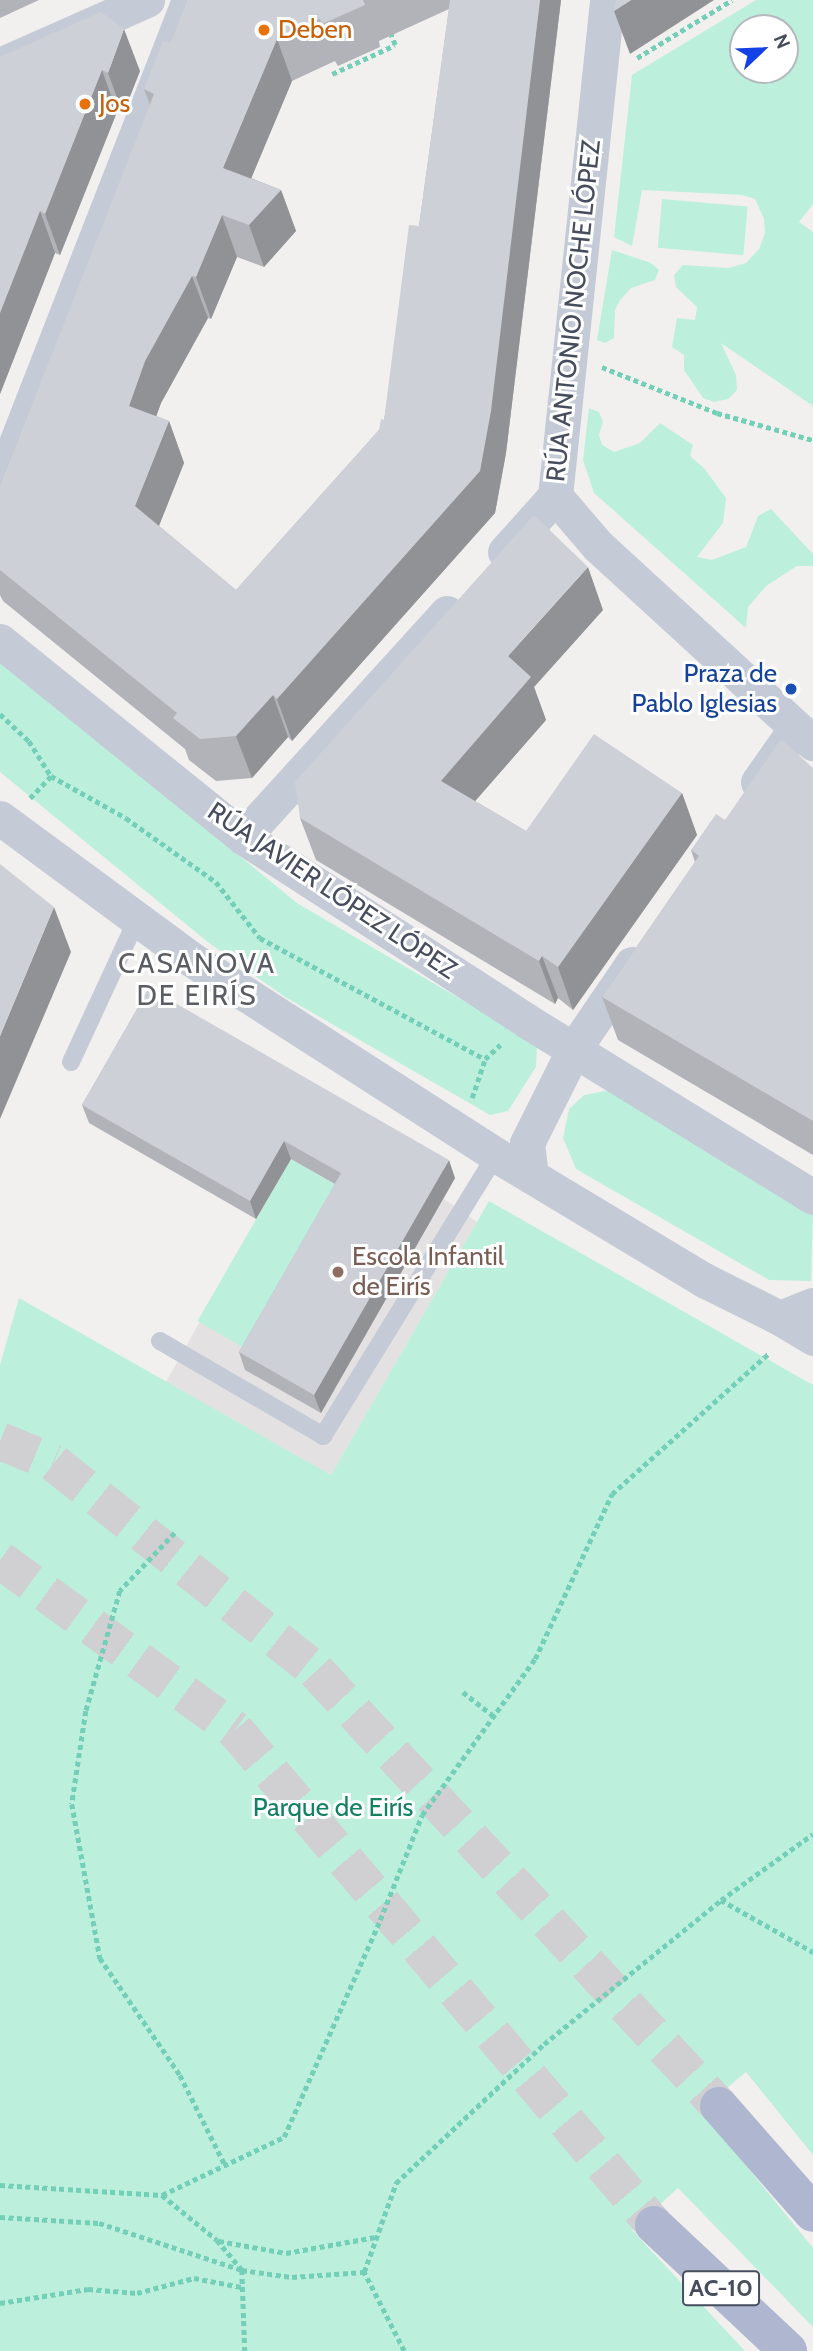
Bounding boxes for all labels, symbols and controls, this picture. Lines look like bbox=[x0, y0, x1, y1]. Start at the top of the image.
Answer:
place label: Deben bbox=[278, 14, 352, 46]
north arrow bbox=[729, 14, 799, 84]
marker: Deben bbox=[256, 22, 272, 38]
text: N bbox=[769, 31, 795, 52]
place label: Jos bbox=[99, 88, 130, 120]
marker: Jos bbox=[77, 96, 93, 112]
street label: RÚA ANTONIO NOCHE LÓPEZ bbox=[541, 139, 607, 483]
place label: Praza de Pablo Iglesias bbox=[631, 658, 777, 720]
marker: Praza de Pablo Iglesias bbox=[783, 681, 799, 697]
street label: RÚA JAVIER LÓPEZ LÓPEZ bbox=[202, 796, 462, 986]
district label: CASANOVA DE EIRÍS bbox=[119, 946, 275, 1012]
place label: Escola Infantil de Eirís bbox=[352, 1241, 504, 1302]
marker: Escola Infantil de Eirís bbox=[330, 1264, 346, 1280]
park label: Parque de Eirís bbox=[253, 1792, 413, 1824]
road number: AC-10 bbox=[681, 2267, 761, 2308]

